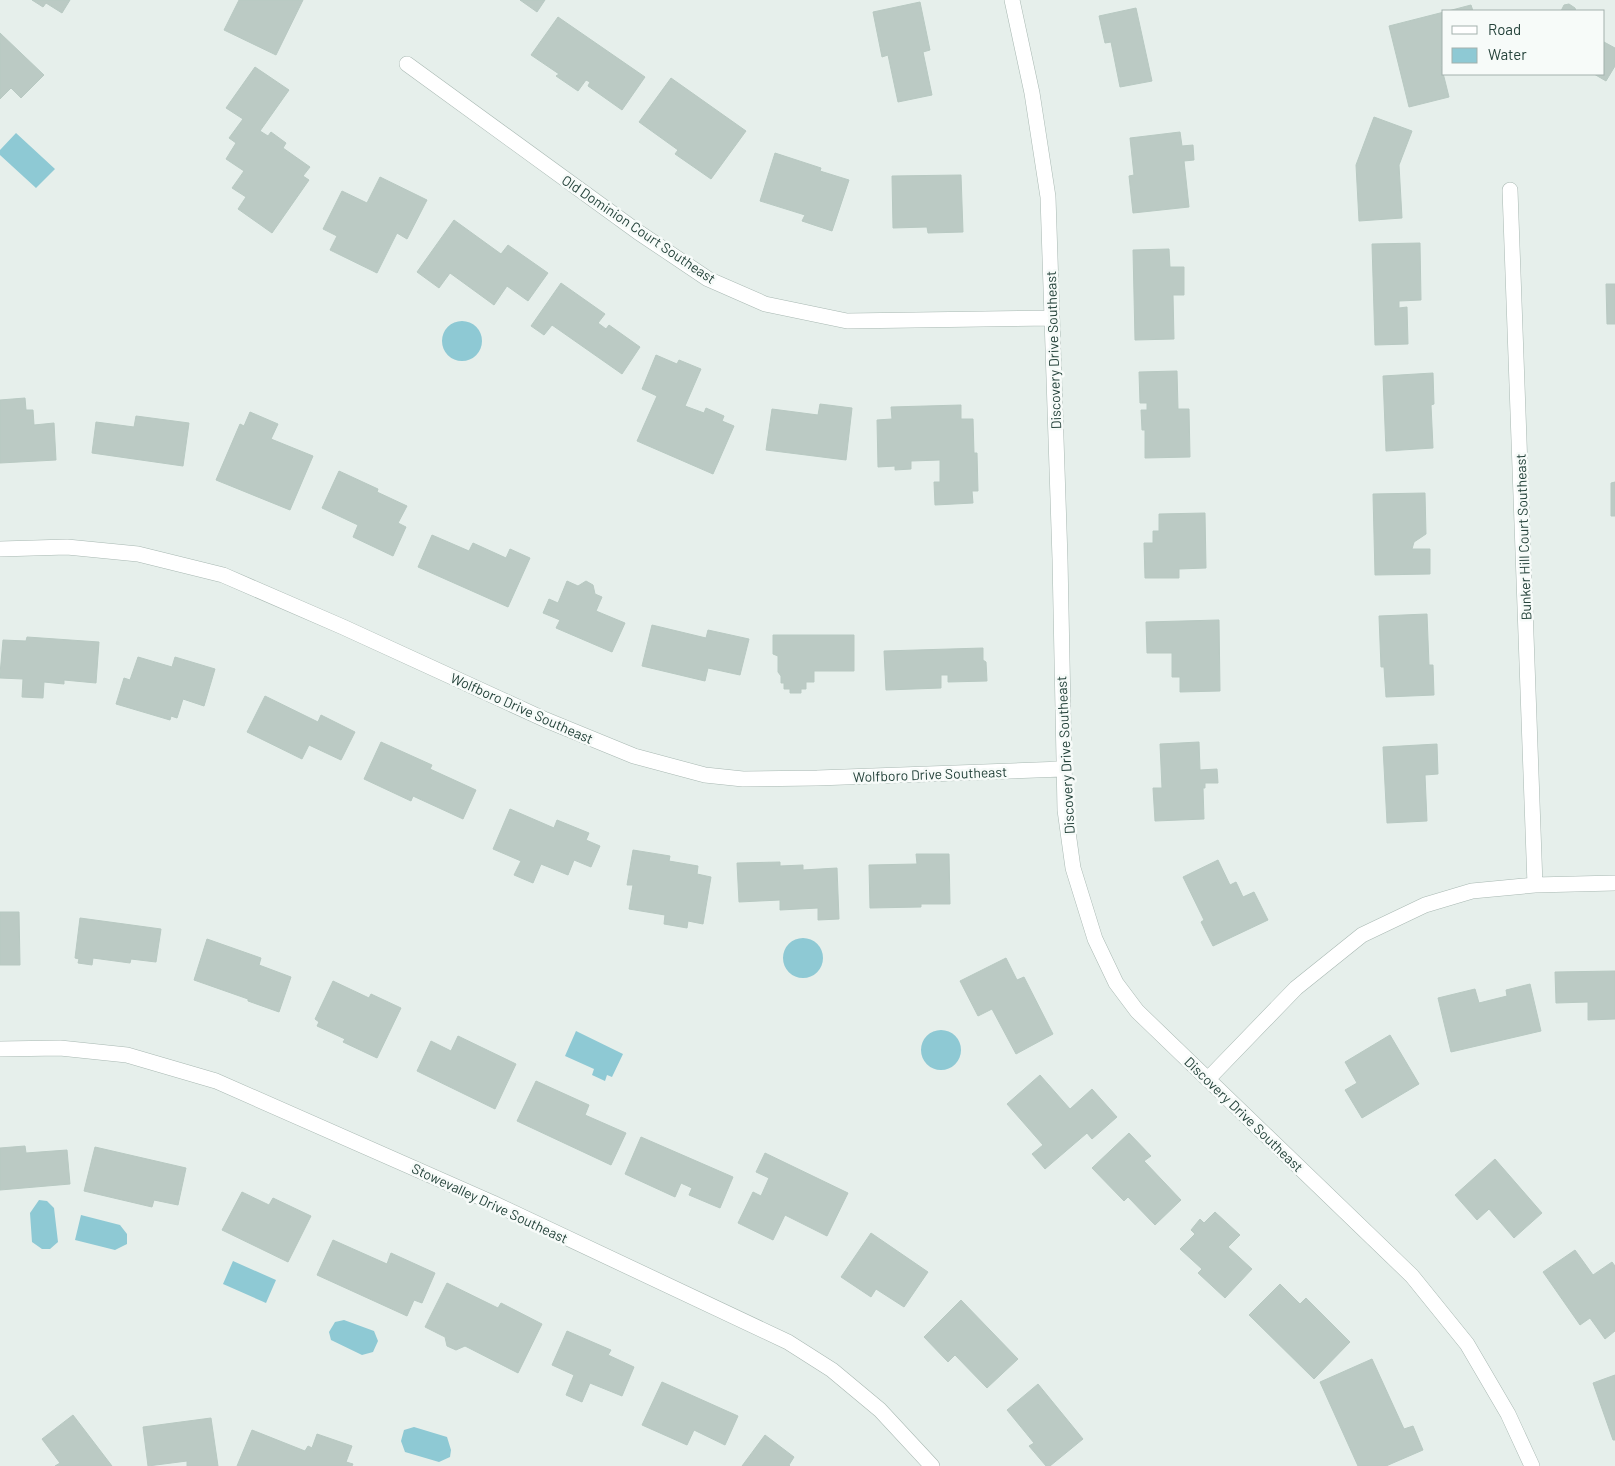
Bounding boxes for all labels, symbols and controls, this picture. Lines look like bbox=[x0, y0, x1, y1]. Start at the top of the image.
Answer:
legend bbox=[1442, 10, 1605, 75]
text: Road bbox=[1488, 20, 1521, 38]
text: Water bbox=[1488, 45, 1527, 63]
street label: Old Dominion Court Southeast bbox=[559, 171, 719, 287]
street label: Discovery Drive Southeast bbox=[1042, 271, 1064, 429]
street label: Bunker Hill Court Southeast bbox=[1512, 453, 1534, 621]
street label: Wolfboro Drive Southeast bbox=[448, 669, 596, 747]
street label: Discovery Drive Southeast bbox=[1052, 675, 1078, 835]
street label: Wolfboro Drive Southeast bbox=[853, 763, 1007, 785]
street label: Discovery Drive Southeast bbox=[1181, 1053, 1307, 1175]
street label: Stowevalley Drive Southeast bbox=[409, 1159, 571, 1247]

